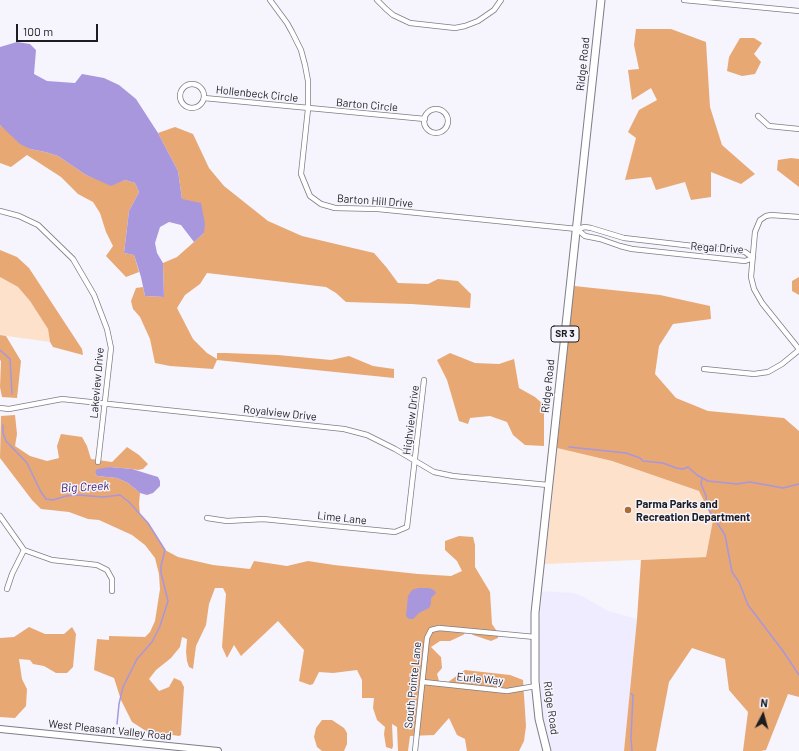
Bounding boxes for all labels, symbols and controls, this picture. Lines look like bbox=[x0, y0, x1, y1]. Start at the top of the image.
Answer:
scale bar bbox=[18, 16, 100, 42]
text: 100 m bbox=[23, 24, 53, 38]
street label: Ridge Road bbox=[574, 37, 592, 91]
street label: Hollenbeck Circle bbox=[215, 83, 299, 105]
street label: Barton Circle bbox=[335, 96, 399, 114]
street label: Barton Hill Drive bbox=[336, 192, 414, 210]
street label: Regal Drive bbox=[690, 240, 744, 256]
road number: SR 3 bbox=[551, 326, 579, 342]
street label: Lakeview Drive bbox=[87, 347, 107, 419]
street label: Ridge Road bbox=[539, 359, 557, 413]
street label: Highview Drive bbox=[400, 384, 422, 456]
street label: Royalview Drive bbox=[243, 403, 317, 423]
water label: Big Creek bbox=[61, 479, 109, 495]
place label: Parma Parks and Recreation Department bbox=[636, 497, 750, 523]
marker: Parma Parks and Recreation Department bbox=[623, 505, 633, 515]
street label: Lime Lane bbox=[317, 509, 367, 527]
street label: South Pointe Lane bbox=[402, 641, 424, 729]
street label: Eurle Way bbox=[456, 670, 504, 688]
street label: Ridge Road bbox=[541, 680, 561, 736]
north arrow bbox=[743, 695, 783, 735]
text: N bbox=[760, 696, 769, 709]
street label: West Pleasant Valley Road bbox=[48, 717, 172, 743]

